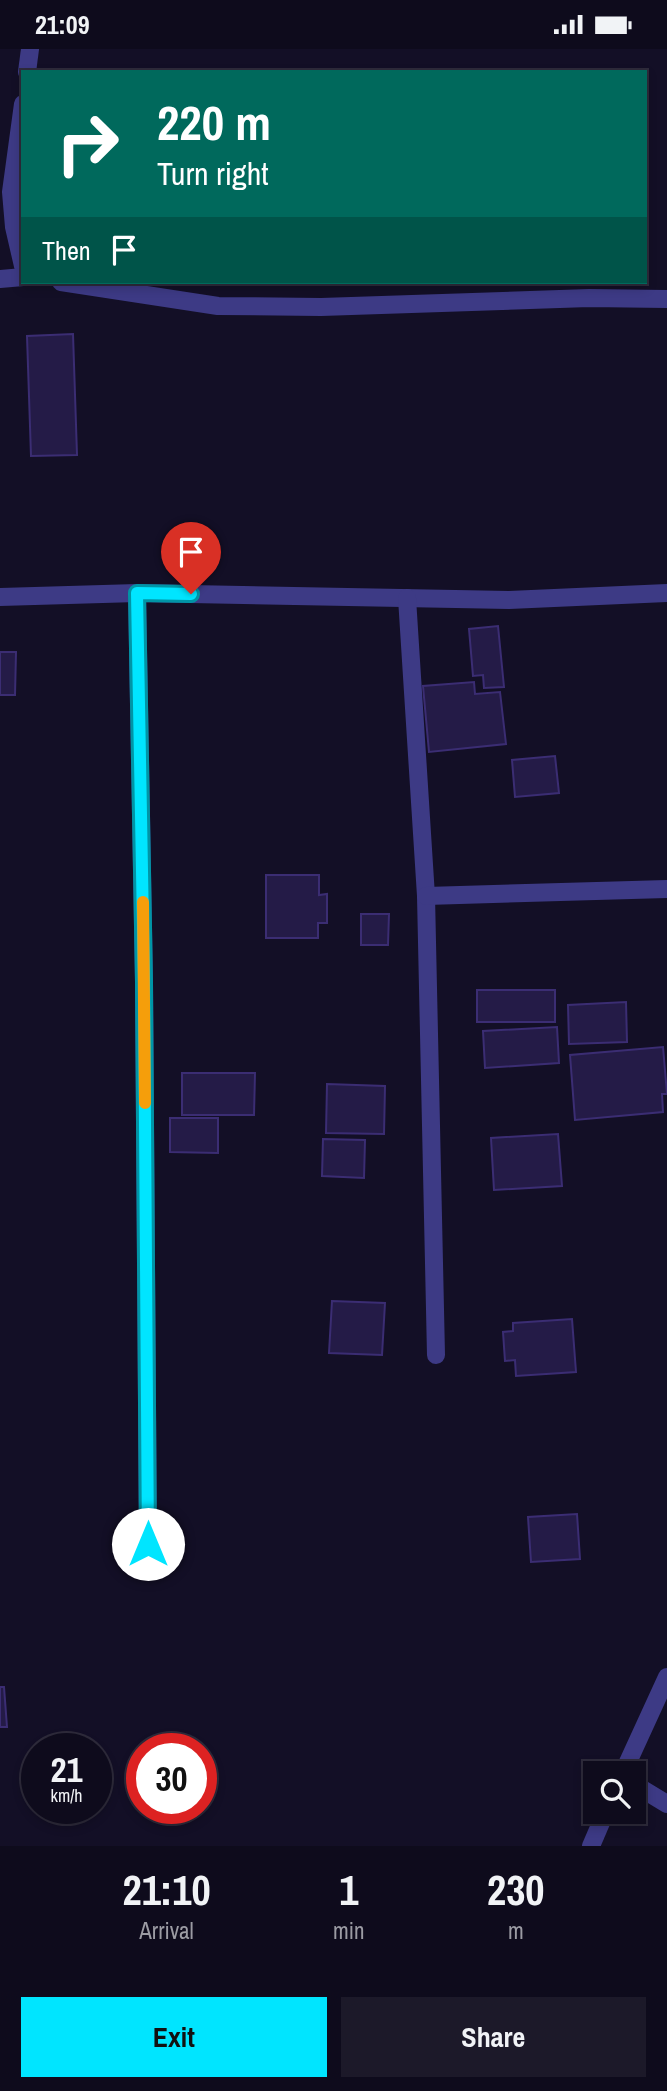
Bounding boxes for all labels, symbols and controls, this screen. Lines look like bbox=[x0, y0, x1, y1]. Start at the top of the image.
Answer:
text: 21:09 bbox=[35, 7, 90, 42]
text: 220 m bbox=[157, 89, 271, 155]
icon: right bbox=[42, 98, 133, 189]
text: Turn right bbox=[157, 152, 269, 195]
icon: arrive bbox=[105, 231, 143, 269]
text: Then bbox=[42, 233, 91, 268]
pin bbox=[161, 522, 221, 594]
icon: arrive bbox=[172, 533, 210, 571]
position arrow bbox=[111, 1507, 185, 1581]
speed limit sign: 30 bbox=[126, 1733, 217, 1824]
text: 21 bbox=[51, 1746, 82, 1793]
map controls bbox=[583, 1761, 646, 1824]
button: search bbox=[583, 1761, 646, 1824]
text: km/h bbox=[51, 1783, 83, 1808]
text: 21:10 bbox=[123, 1862, 211, 1918]
text: 1 bbox=[339, 1862, 358, 1918]
text: 230 bbox=[487, 1862, 545, 1918]
text: Arrival bbox=[139, 1915, 194, 1946]
text: min bbox=[333, 1915, 365, 1946]
text: m bbox=[508, 1915, 524, 1946]
button: Exit bbox=[21, 1997, 327, 2077]
button: Share bbox=[341, 1997, 646, 2077]

